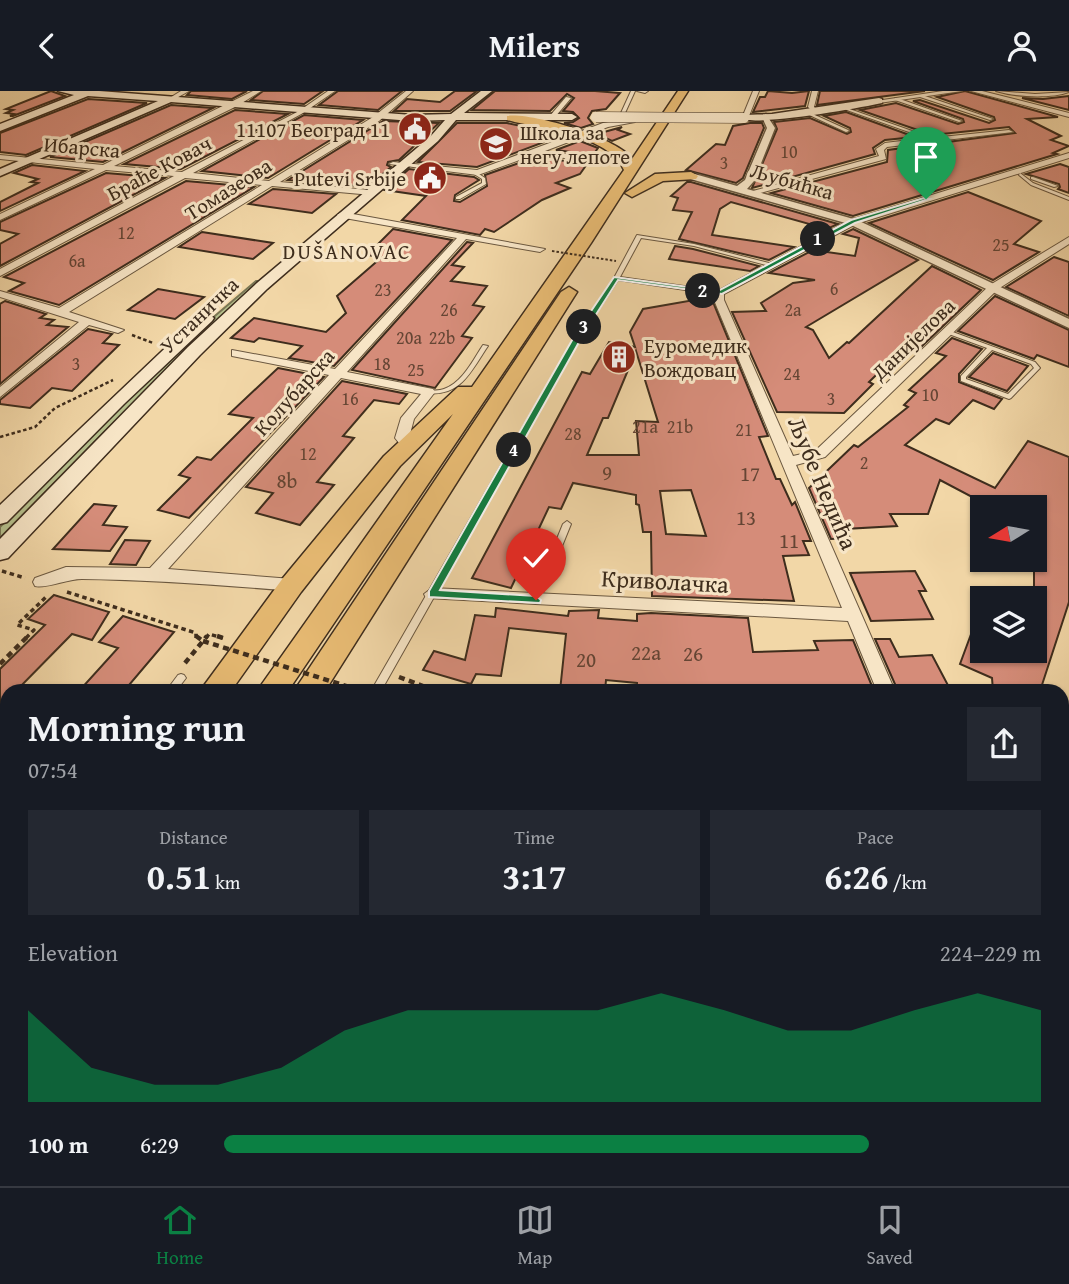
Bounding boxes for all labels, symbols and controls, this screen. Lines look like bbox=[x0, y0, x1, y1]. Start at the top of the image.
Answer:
text: Milers bbox=[489, 22, 580, 69]
icon: back bbox=[28, 27, 66, 65]
icon: person bbox=[1003, 27, 1041, 65]
public building icon: 11107 Београд 11 bbox=[396, 110, 434, 148]
place label: 11107 Београд 11 bbox=[236, 114, 390, 145]
place label: Школа за негу лепоте bbox=[520, 117, 630, 172]
school or university icon: Школа за негу лепоте bbox=[477, 125, 515, 163]
street label: Браће Ковач bbox=[101, 127, 217, 209]
pin bbox=[896, 127, 956, 199]
street label: Ибарска bbox=[43, 128, 121, 166]
house number: 10 bbox=[780, 138, 798, 165]
icon: arrive bbox=[907, 138, 945, 176]
house number: 3 bbox=[720, 149, 728, 176]
street label: Томазеова bbox=[178, 150, 278, 228]
street label: Љубићка bbox=[747, 154, 837, 208]
public building icon: Putevi Srbije bbox=[411, 159, 449, 197]
place label: Putevi Srbije bbox=[294, 163, 406, 194]
house number: 12 bbox=[117, 219, 135, 246]
pin: 1 bbox=[800, 221, 836, 257]
text: 1 bbox=[813, 224, 822, 252]
house number: 25 bbox=[992, 231, 1010, 258]
district label: DUŠANOVAC bbox=[283, 236, 411, 267]
house number: 6a bbox=[68, 247, 86, 274]
street label: Устаничка bbox=[153, 269, 245, 361]
pin: 2 bbox=[686, 273, 720, 309]
house number: 6 bbox=[830, 275, 838, 302]
house number: 23 bbox=[374, 276, 392, 303]
text: 2 bbox=[698, 276, 707, 304]
street label: Данијелова bbox=[863, 291, 962, 388]
house number: 26 bbox=[440, 296, 458, 323]
house number: 2a bbox=[784, 296, 802, 323]
pin: 3 bbox=[566, 309, 602, 345]
text: 3 bbox=[579, 312, 588, 340]
house number: 20a bbox=[396, 324, 422, 351]
house number: 22b bbox=[429, 324, 455, 351]
place label: Еуромедик Вождовац bbox=[644, 330, 747, 385]
building icon: Еуромедик Вождовац bbox=[600, 338, 638, 376]
street label: Колубарска bbox=[246, 341, 342, 443]
house number: 3 bbox=[72, 350, 80, 377]
house number: 18 bbox=[373, 350, 391, 377]
house number: 25 bbox=[407, 356, 425, 383]
house number: 24 bbox=[783, 360, 801, 387]
house number: 10 bbox=[921, 381, 939, 408]
house number: 16 bbox=[341, 385, 359, 412]
house number: 3 bbox=[827, 385, 835, 412]
street label: Љубе Недића bbox=[779, 411, 867, 556]
house number: 21a bbox=[632, 413, 658, 440]
house number: 21b bbox=[667, 413, 693, 440]
house number: 21 bbox=[735, 416, 753, 443]
house number: 28 bbox=[564, 420, 582, 447]
pin: 4 bbox=[496, 433, 532, 467]
text: 4 bbox=[509, 435, 518, 463]
house number: 12 bbox=[299, 440, 317, 467]
house number: 2 bbox=[860, 449, 868, 476]
house number: 9 bbox=[602, 457, 612, 488]
house number: 17 bbox=[740, 458, 760, 489]
house number: 8b bbox=[277, 465, 297, 496]
north arrow bbox=[970, 495, 1046, 572]
map controls bbox=[970, 495, 1047, 663]
house number: 13 bbox=[736, 502, 756, 533]
house number: 11 bbox=[779, 525, 799, 556]
pin bbox=[506, 528, 566, 600]
icon: check bbox=[517, 539, 555, 577]
street label: Криволачка bbox=[600, 560, 730, 602]
button: layers bbox=[970, 586, 1047, 663]
house number: 22a bbox=[631, 637, 661, 668]
house number: 26 bbox=[683, 638, 703, 669]
house number: 20 bbox=[576, 644, 596, 675]
text: Morning run bbox=[28, 699, 245, 755]
button: share bbox=[967, 707, 1041, 781]
text: 07:54 bbox=[28, 753, 78, 786]
text: Distance bbox=[159, 823, 228, 851]
text: Time bbox=[514, 823, 555, 851]
text: Pace bbox=[857, 823, 894, 851]
text: 0.51 bbox=[147, 851, 211, 902]
text: 3:17 bbox=[502, 851, 567, 902]
text: 6:26 bbox=[824, 851, 888, 902]
text: km bbox=[211, 868, 240, 896]
text: /km bbox=[888, 868, 927, 896]
text: Elevation bbox=[28, 936, 118, 969]
text: 224–229 m bbox=[940, 936, 1041, 969]
text: 100 m bbox=[28, 1128, 89, 1161]
text: 6:29 bbox=[140, 1128, 179, 1161]
tab: Home bbox=[156, 1201, 203, 1271]
tab: Map bbox=[516, 1201, 554, 1271]
tab: Saved bbox=[867, 1201, 913, 1271]

